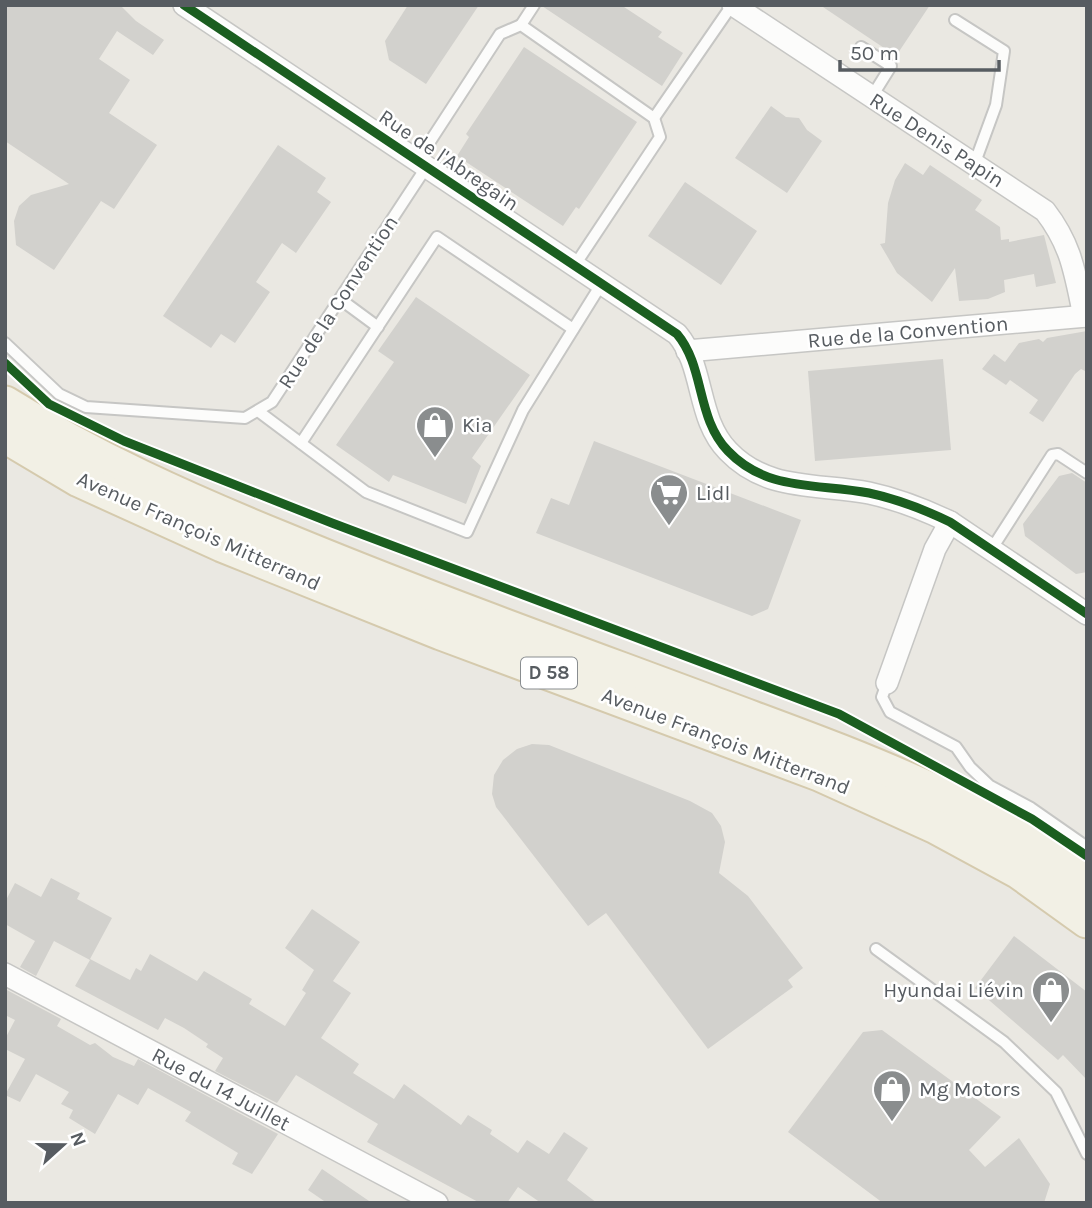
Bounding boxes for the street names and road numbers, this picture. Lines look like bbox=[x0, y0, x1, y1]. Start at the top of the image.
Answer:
street label: Rue Denis Papin bbox=[865, 88, 1009, 192]
street label: Rue de l'Abregain bbox=[375, 104, 523, 216]
street label: Rue de la Convention bbox=[273, 211, 403, 393]
street label: Rue de la Convention bbox=[807, 311, 1009, 353]
street label: Avenue François Mitterrand bbox=[74, 466, 324, 596]
road number: D 58 bbox=[521, 658, 577, 688]
street label: Avenue François Mitterrand bbox=[598, 682, 854, 800]
street label: Rue du 14 Juillet bbox=[148, 1042, 294, 1136]

